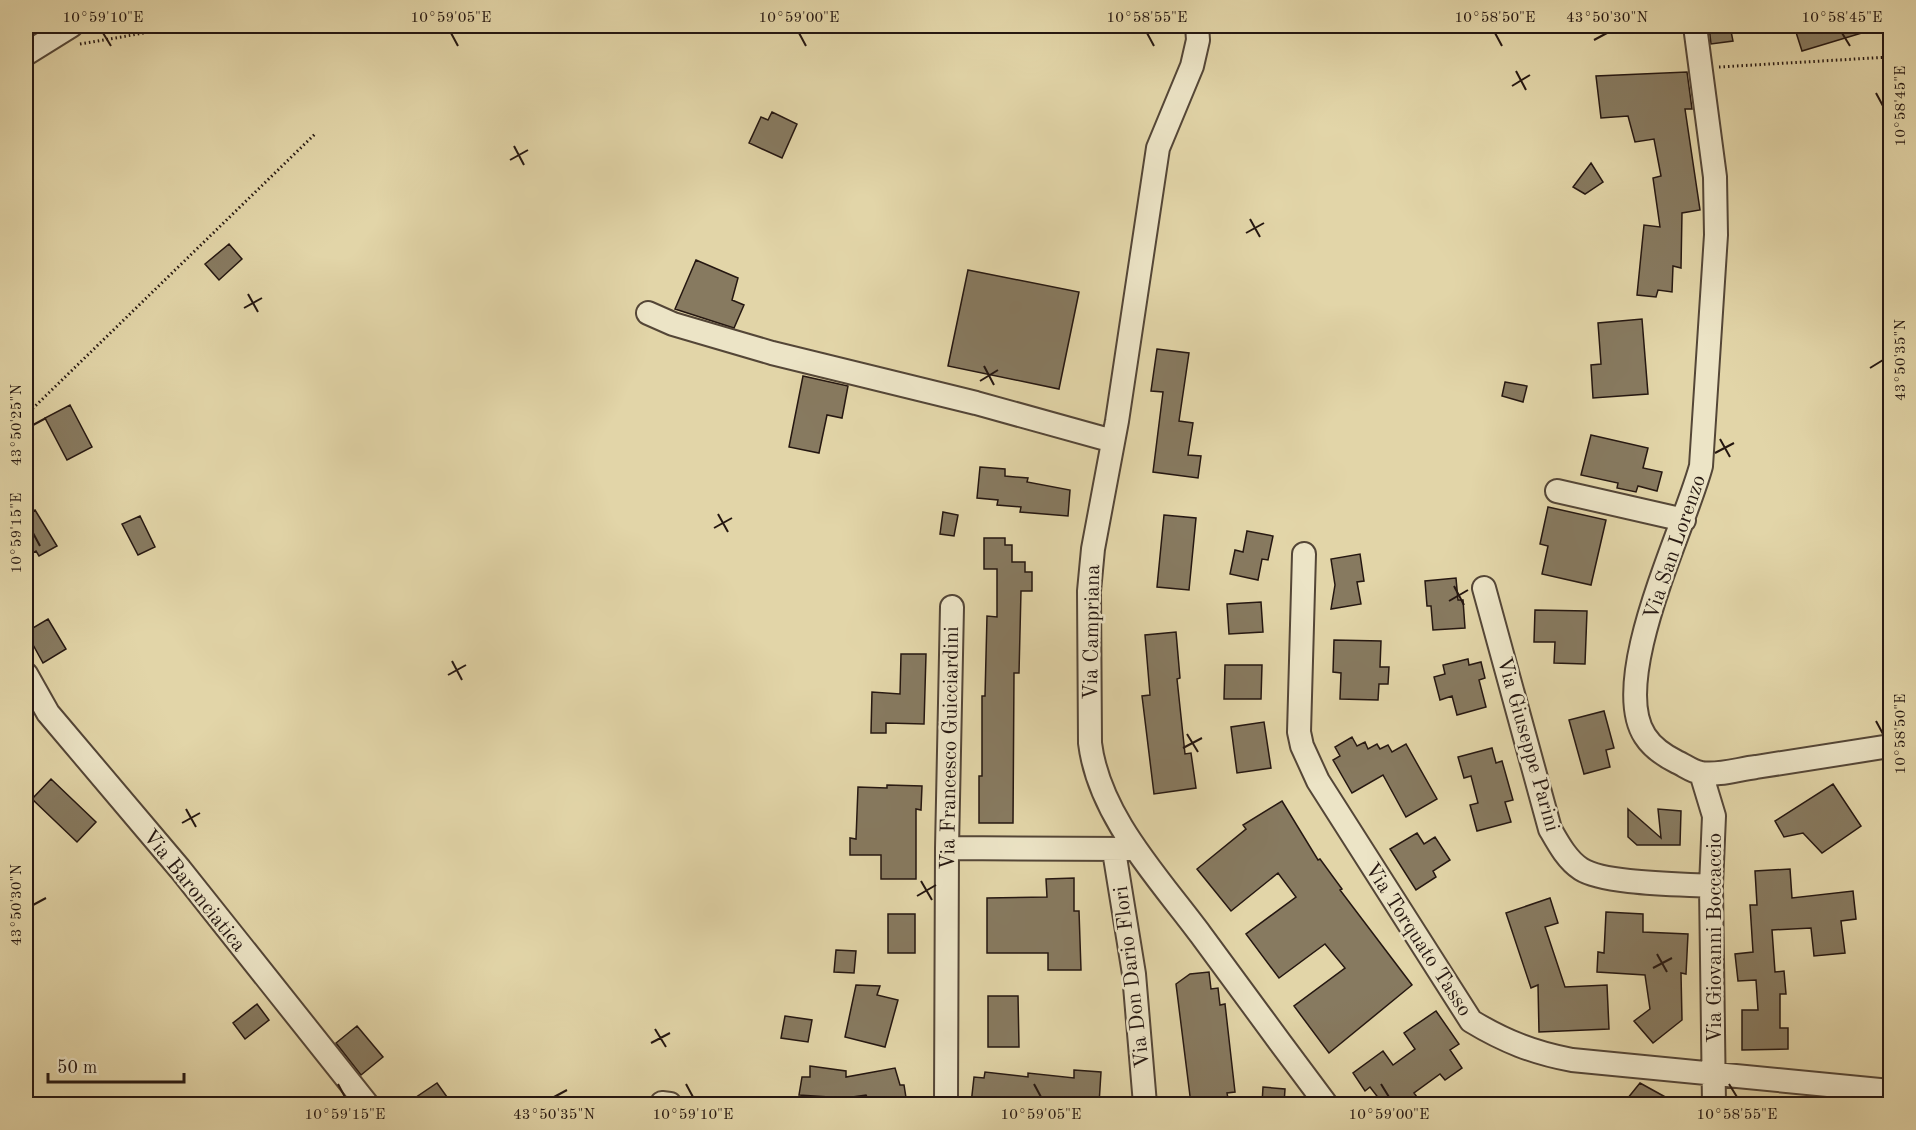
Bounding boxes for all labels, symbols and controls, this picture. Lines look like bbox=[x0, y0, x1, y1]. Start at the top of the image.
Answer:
text: 10°59'10"E bbox=[63, 11, 143, 26]
text: 10°59'05"E bbox=[411, 11, 491, 26]
text: 10°59'00"E bbox=[759, 11, 839, 26]
text: 10°58'55"E bbox=[1107, 11, 1187, 26]
text: 10°58'50"E bbox=[1455, 11, 1535, 26]
text: 43°50'30"N bbox=[1566, 11, 1648, 26]
text: 10°58'45"E bbox=[1802, 11, 1882, 26]
text: 10°58'45"E bbox=[1894, 66, 1909, 146]
text: 43°50'35"N bbox=[1894, 319, 1909, 401]
text: 43°50'25"N bbox=[10, 384, 25, 466]
street label: Via San Lorenzo bbox=[1641, 472, 1710, 623]
text: 10°59'15"E bbox=[10, 493, 25, 573]
street label: Via Campriana bbox=[1081, 564, 1104, 700]
street label: Via Francesco Guicciardini bbox=[938, 626, 963, 870]
street label: Via Giuseppe Parini bbox=[1493, 655, 1563, 834]
text: 10°58'50"E bbox=[1894, 694, 1909, 774]
street label: Via Baronciatica bbox=[138, 826, 249, 956]
street label: Via Giovanni Boccaccio bbox=[1705, 833, 1726, 1043]
street label: Via Torquato Tasso bbox=[1360, 859, 1475, 1020]
text: 43°50'30"N bbox=[10, 864, 25, 946]
street label: Via Don Dario Flori bbox=[1111, 885, 1154, 1069]
scale bar bbox=[48, 1046, 184, 1084]
text: 50 m bbox=[57, 1059, 97, 1077]
text: 10°59'15"E bbox=[305, 1108, 385, 1123]
text: 43°50'35"N bbox=[513, 1108, 595, 1123]
text: 10°59'10"E bbox=[653, 1108, 733, 1123]
text: 10°59'05"E bbox=[1001, 1108, 1081, 1123]
text: 10°59'00"E bbox=[1349, 1108, 1429, 1123]
text: 10°58'55"E bbox=[1697, 1108, 1777, 1123]

